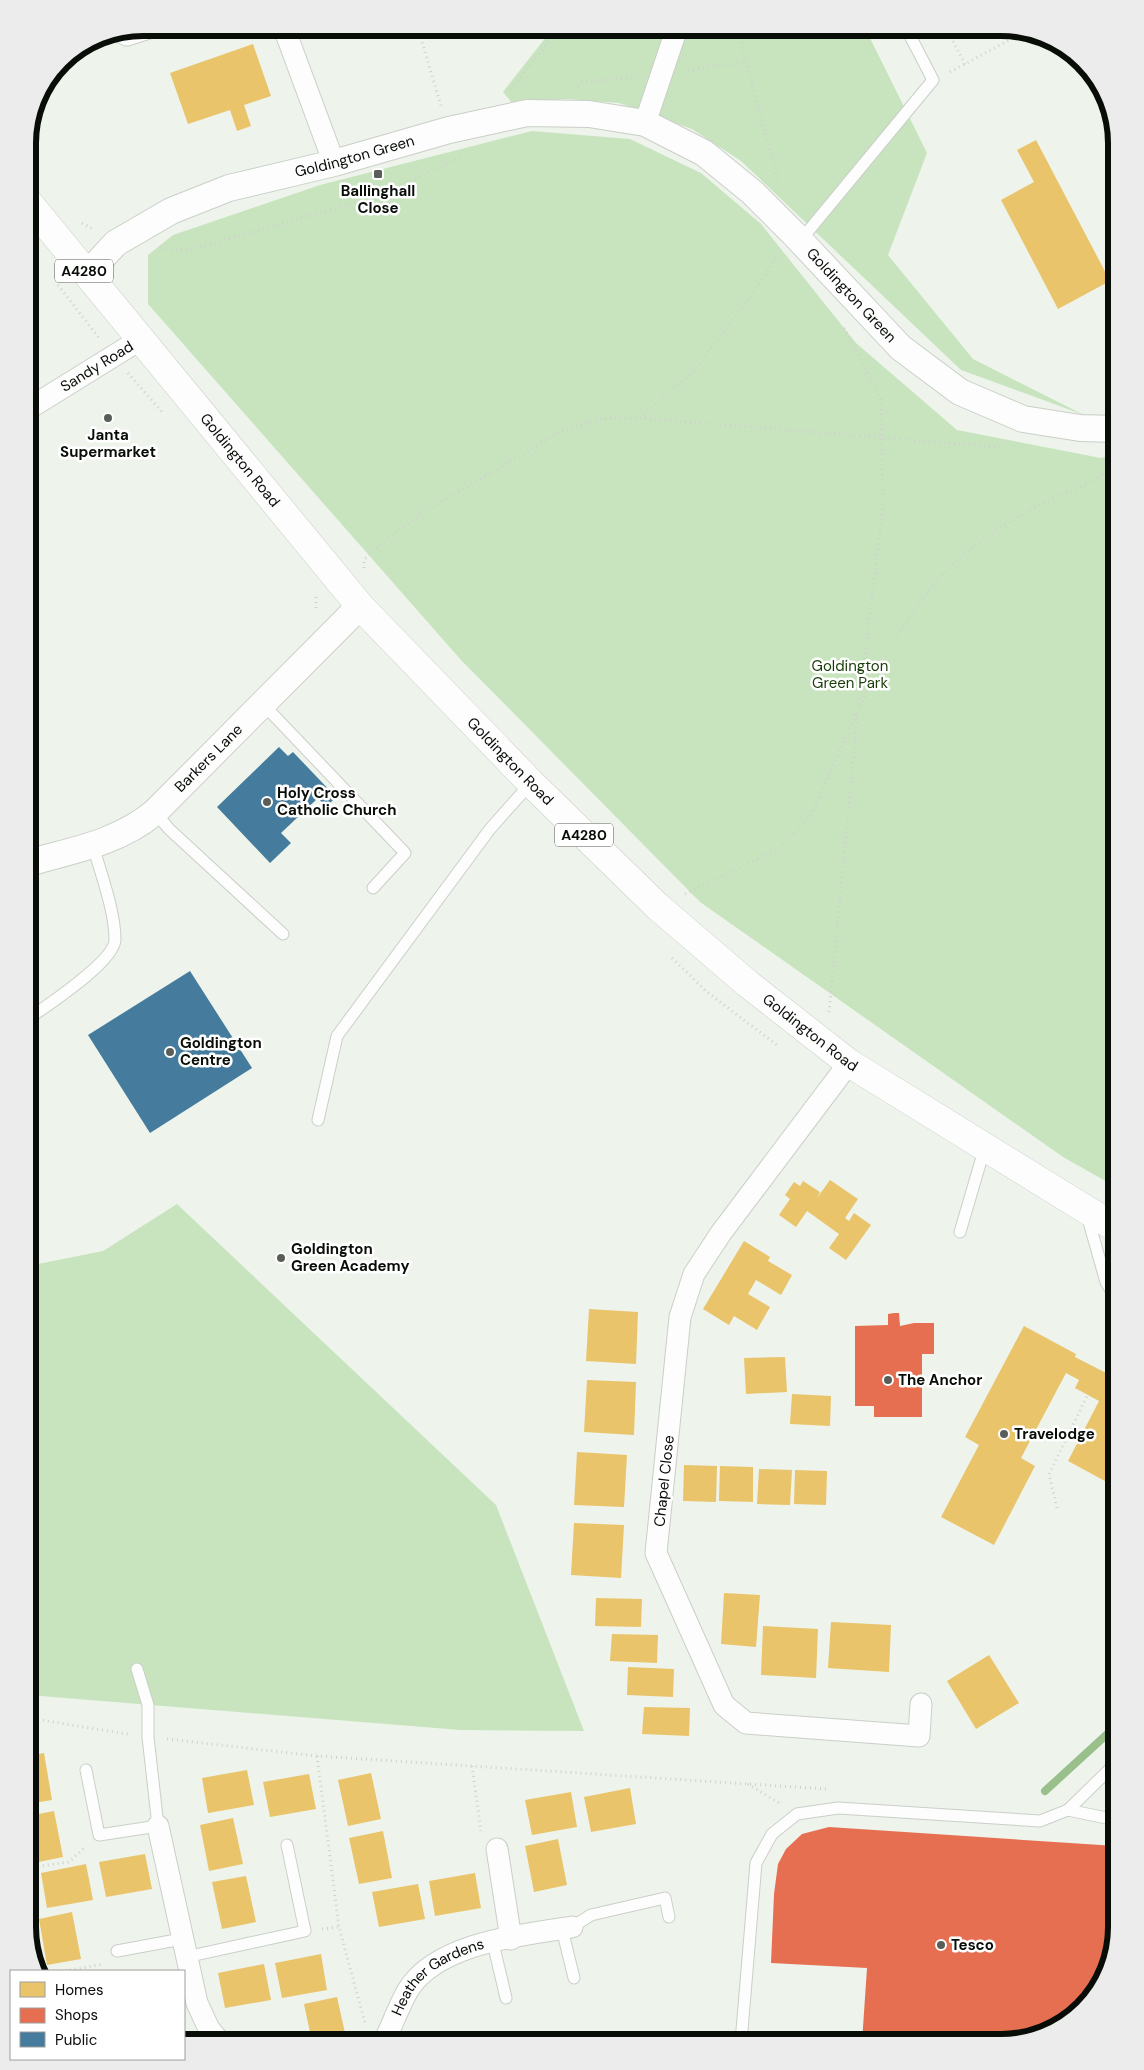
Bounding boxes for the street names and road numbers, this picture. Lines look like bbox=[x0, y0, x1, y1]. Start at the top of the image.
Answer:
street label: Goldington Green bbox=[293, 130, 417, 182]
street label: Goldington Green bbox=[802, 243, 901, 347]
road number: A4280 bbox=[55, 260, 113, 282]
street label: Sandy Road bbox=[57, 336, 137, 396]
street label: Goldington Road bbox=[196, 409, 285, 511]
street label: Goldington Road bbox=[463, 713, 558, 810]
street label: Barkers Lane bbox=[170, 720, 247, 797]
road number: A4280 bbox=[555, 824, 613, 846]
street label: Goldington Road bbox=[758, 989, 862, 1076]
street label: Chapel Close bbox=[649, 1434, 679, 1528]
street label: Heather Gardens bbox=[387, 1934, 486, 2019]

